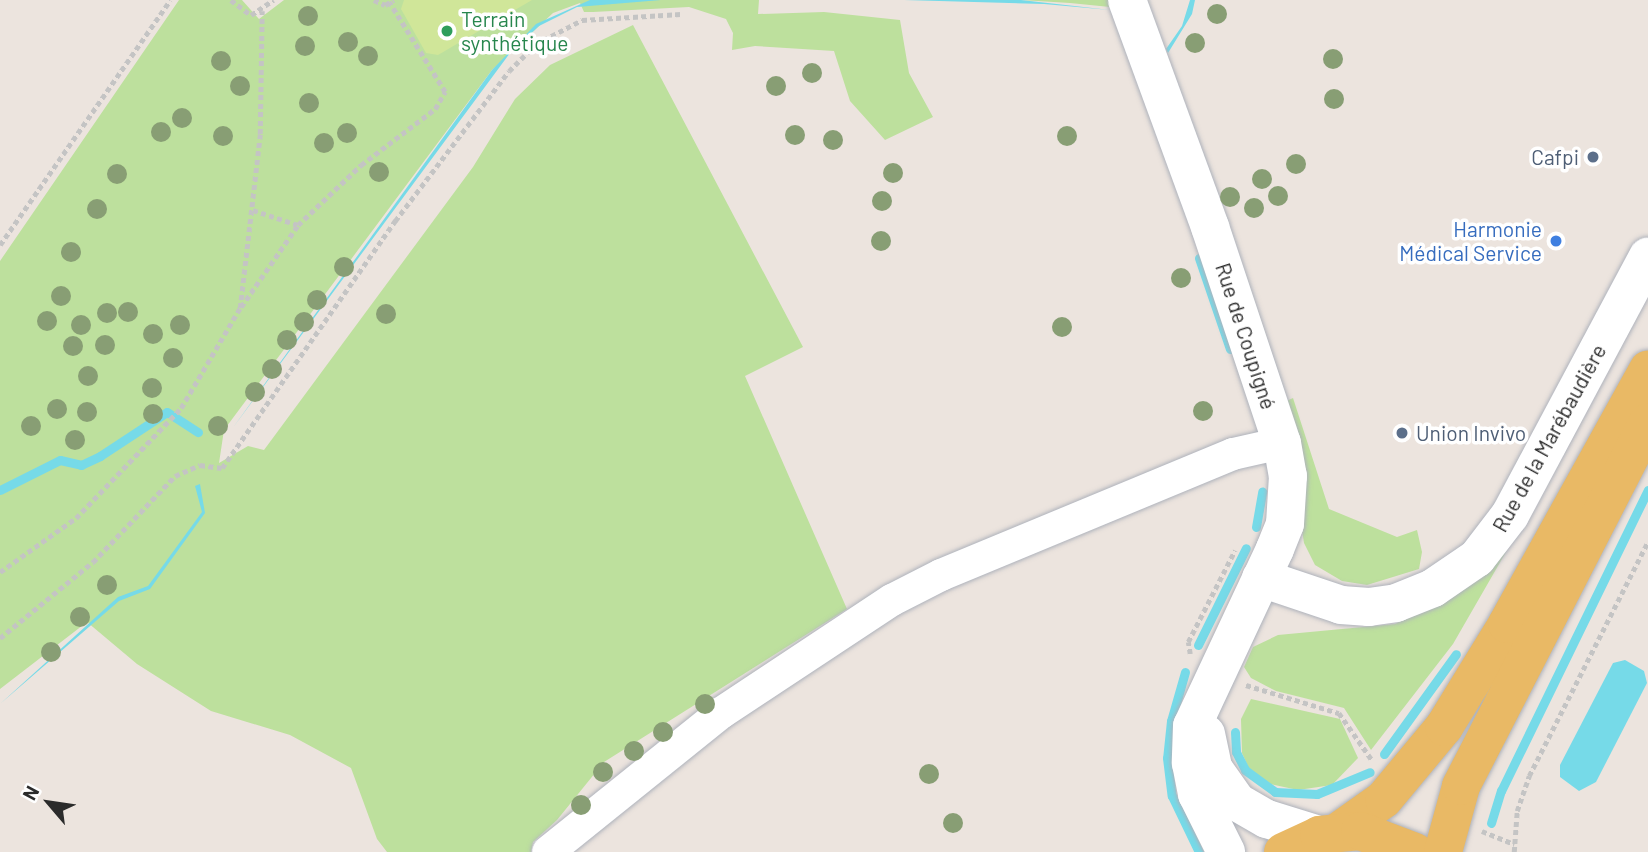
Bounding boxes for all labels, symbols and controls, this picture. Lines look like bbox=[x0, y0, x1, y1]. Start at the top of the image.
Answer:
place label: Terrain synthétique bbox=[461, 6, 568, 56]
marker: Terrain synthétique bbox=[439, 23, 455, 39]
place label: Cafpi bbox=[1531, 144, 1579, 170]
marker: Cafpi bbox=[1585, 149, 1601, 165]
place label: Harmonie Médical Service bbox=[1399, 216, 1542, 266]
marker: Harmonie Médical Service bbox=[1548, 233, 1564, 249]
street label: Rue de Coupigné bbox=[1210, 260, 1282, 412]
street label: Rue de la Marébaudière bbox=[1487, 340, 1611, 536]
place label: Union Invivo bbox=[1416, 420, 1526, 446]
marker: Union Invivo bbox=[1394, 425, 1410, 441]
north arrow bbox=[14, 768, 84, 838]
text: N bbox=[17, 781, 43, 804]

